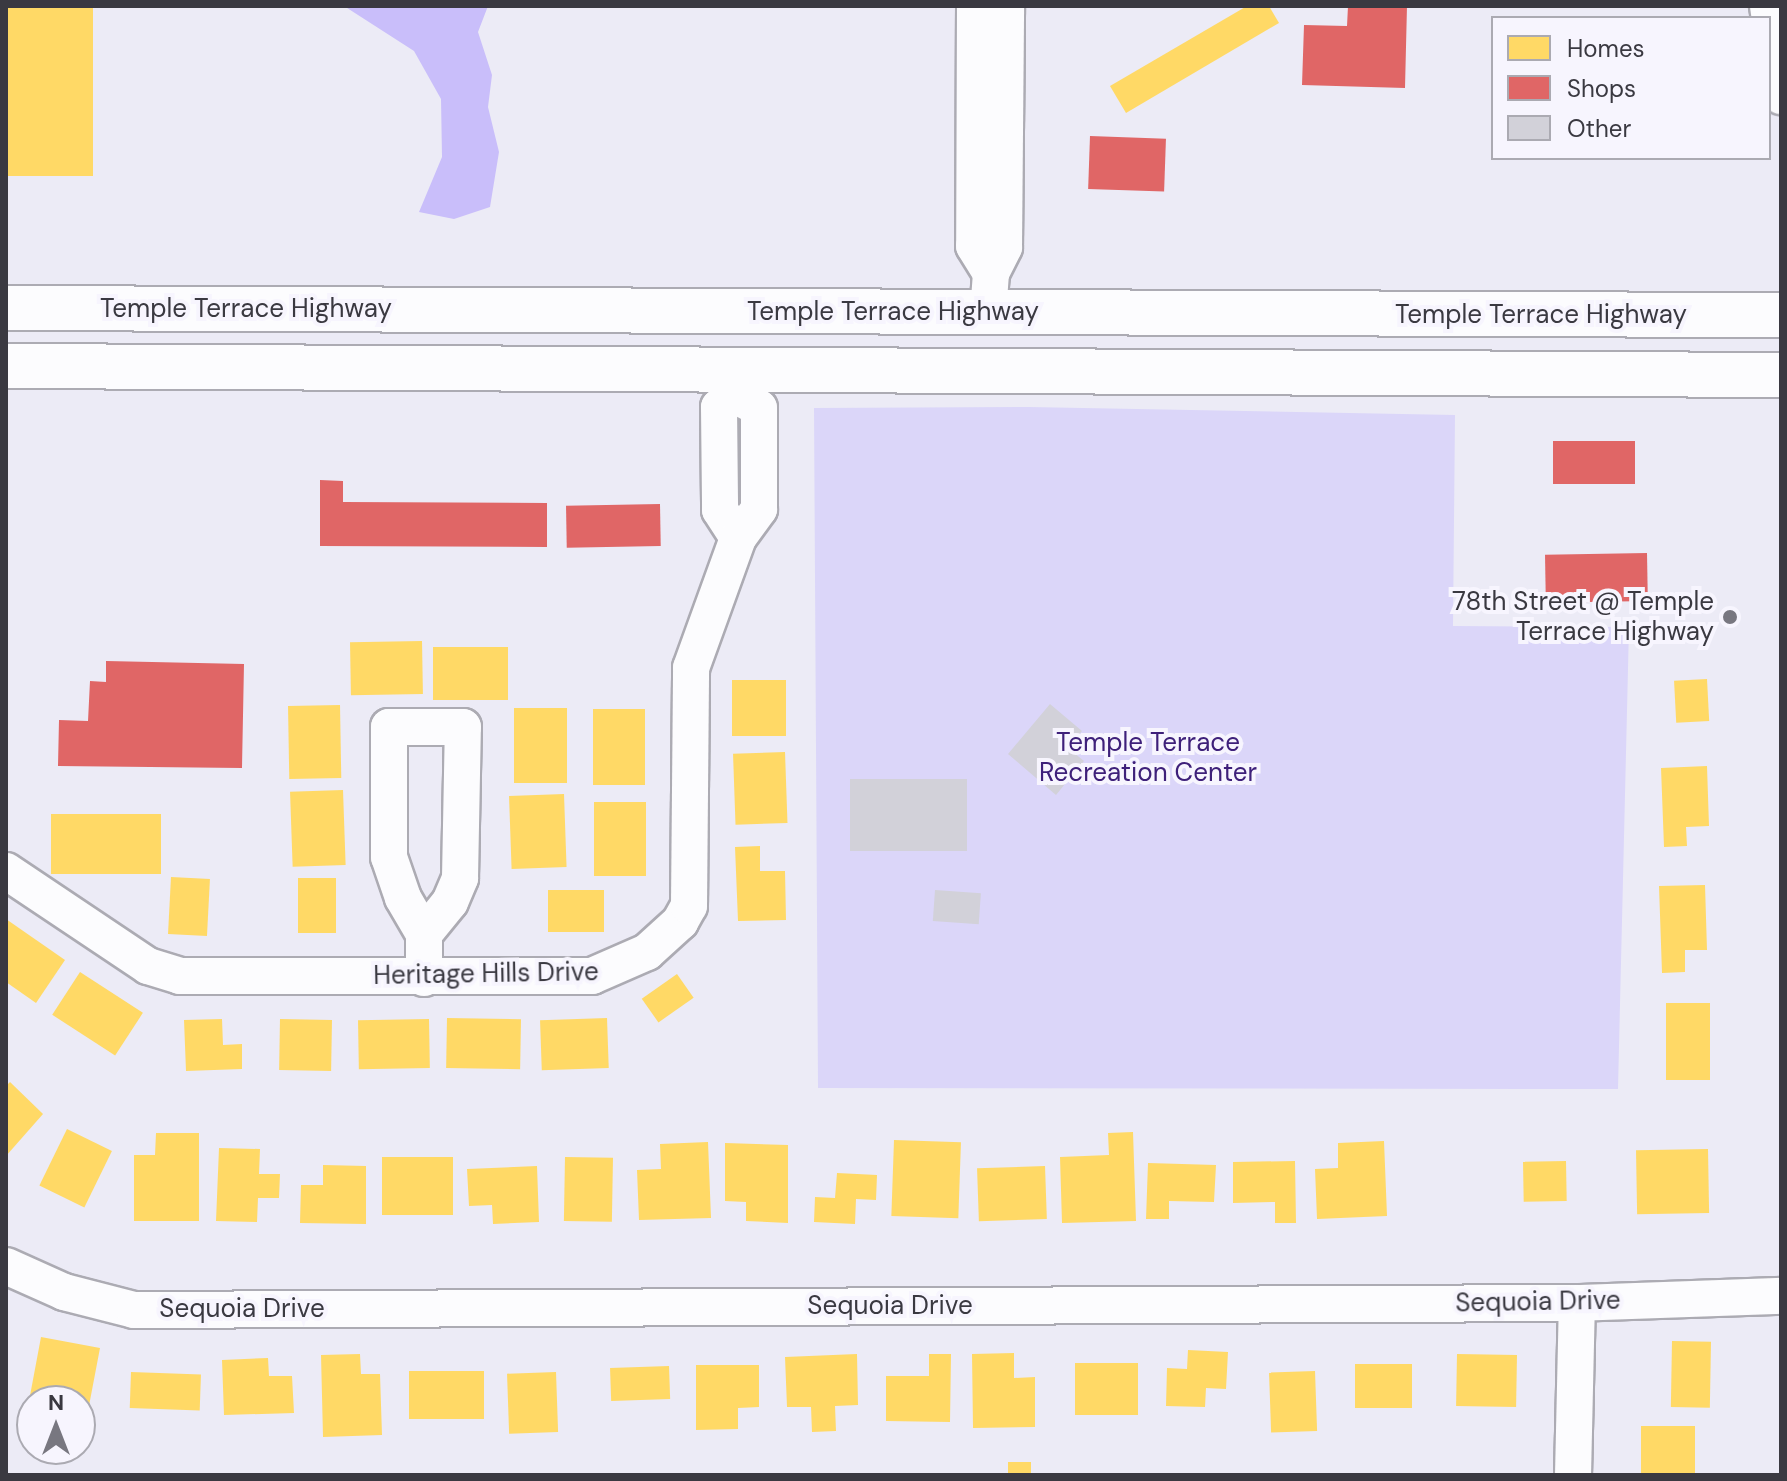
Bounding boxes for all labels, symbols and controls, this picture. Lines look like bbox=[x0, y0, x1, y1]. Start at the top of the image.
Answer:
legend bbox=[1491, 16, 1771, 160]
text: Homes bbox=[1567, 33, 1645, 64]
text: Shops bbox=[1567, 73, 1636, 104]
text: Other bbox=[1567, 113, 1631, 144]
street label: Temple Terrace Highway bbox=[100, 293, 392, 325]
street label: Temple Terrace Highway bbox=[747, 296, 1039, 328]
street label: Temple Terrace Highway bbox=[1395, 299, 1687, 331]
place label: 78th Street @ Temple Terrace Highway bbox=[1452, 586, 1714, 648]
marker: 78th Street @ Temple Terrace Highway bbox=[1721, 608, 1739, 626]
park label: Temple Terrace Recreation Center bbox=[1039, 727, 1257, 788]
street label: Heritage Hills Drive bbox=[373, 956, 599, 992]
street label: Sequoia Drive bbox=[1455, 1285, 1621, 1319]
street label: Sequoia Drive bbox=[807, 1290, 973, 1322]
street label: Sequoia Drive bbox=[159, 1293, 325, 1325]
north arrow bbox=[16, 1385, 96, 1465]
text: N bbox=[48, 1388, 64, 1417]

